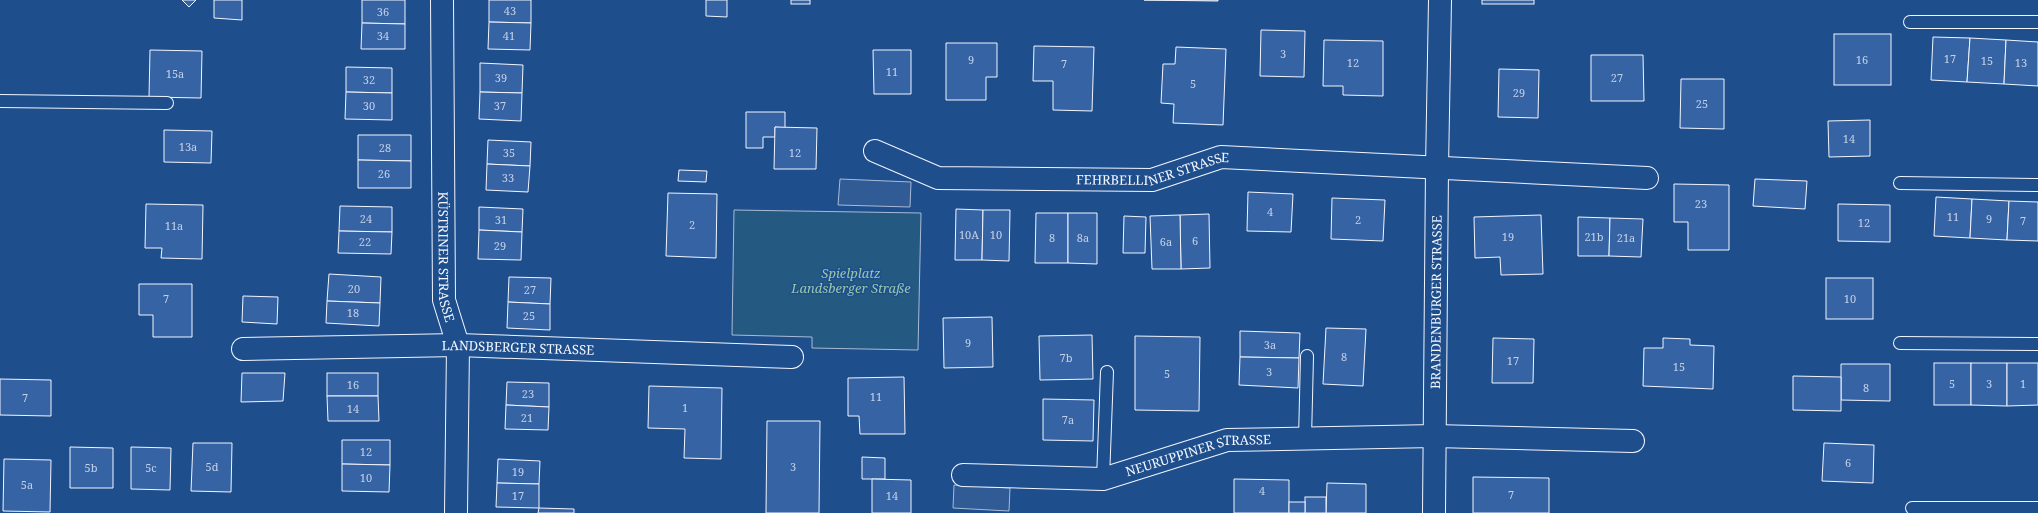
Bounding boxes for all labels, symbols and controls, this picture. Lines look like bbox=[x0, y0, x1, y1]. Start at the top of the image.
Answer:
house number: 43 bbox=[504, 3, 516, 18]
house number: 36 bbox=[377, 4, 389, 19]
house number: 34 bbox=[377, 28, 389, 43]
house number: 41 bbox=[503, 28, 515, 43]
house number: 3 bbox=[1280, 46, 1286, 61]
house number: 17 bbox=[1944, 51, 1956, 66]
house number: 9 bbox=[968, 52, 974, 67]
house number: 16 bbox=[1856, 52, 1868, 67]
house number: 15 bbox=[1981, 53, 1993, 68]
house number: 12 bbox=[1347, 55, 1359, 70]
house number: 13 bbox=[2015, 55, 2027, 70]
house number: 7 bbox=[1061, 56, 1067, 71]
house number: 11 bbox=[886, 64, 898, 79]
house number: 15a bbox=[166, 66, 184, 81]
house number: 39 bbox=[495, 70, 507, 85]
house number: 27 bbox=[1611, 70, 1623, 85]
house number: 32 bbox=[363, 72, 375, 87]
house number: 5 bbox=[1190, 76, 1196, 91]
house number: 29 bbox=[1513, 85, 1525, 100]
house number: 25 bbox=[1696, 96, 1708, 111]
house number: 30 bbox=[363, 98, 375, 113]
house number: 37 bbox=[494, 98, 506, 113]
house number: 14 bbox=[1843, 131, 1855, 146]
house number: 13a bbox=[179, 139, 197, 154]
house number: 28 bbox=[379, 140, 391, 155]
house number: 35 bbox=[503, 145, 515, 160]
house number: 12 bbox=[789, 145, 801, 160]
street label: FEHRBELLINER STRASSE bbox=[1076, 148, 1230, 190]
house number: 26 bbox=[378, 166, 390, 181]
house number: 33 bbox=[502, 170, 514, 185]
street label: KÜSTRINER STRASSE bbox=[434, 191, 459, 324]
house number: 23 bbox=[1695, 196, 1707, 211]
house number: 4 bbox=[1267, 204, 1273, 219]
house number: 11 bbox=[1947, 209, 1959, 224]
house number: 24 bbox=[360, 211, 372, 226]
house number: 9 bbox=[1986, 211, 1992, 226]
house number: 31 bbox=[495, 212, 507, 227]
house number: 2 bbox=[1355, 212, 1361, 227]
house number: 7 bbox=[2020, 213, 2026, 228]
street label: BRANDENBURGER STRASSE bbox=[1426, 215, 1446, 389]
house number: 12 bbox=[1858, 215, 1870, 230]
house number: 2 bbox=[689, 217, 695, 232]
house number: 11a bbox=[165, 218, 183, 233]
house number: 10A bbox=[959, 227, 979, 242]
house number: 10 bbox=[990, 227, 1002, 242]
house number: 19 bbox=[1502, 229, 1514, 244]
house number: 21b bbox=[1584, 229, 1604, 244]
house number: 8 bbox=[1049, 230, 1055, 245]
house number: 8a bbox=[1077, 230, 1089, 245]
house number: 21a bbox=[1617, 230, 1635, 245]
house number: 6 bbox=[1192, 233, 1198, 248]
house number: 22 bbox=[359, 234, 371, 249]
house number: 6a bbox=[1160, 234, 1172, 249]
house number: 29 bbox=[494, 238, 506, 253]
park label: Spielplatz Landsberger Straße bbox=[790, 264, 911, 297]
house number: 20 bbox=[348, 281, 360, 296]
house number: 27 bbox=[524, 282, 536, 297]
house number: 7 bbox=[163, 291, 169, 306]
house number: 10 bbox=[1844, 291, 1856, 306]
house number: 18 bbox=[347, 305, 359, 320]
house number: 25 bbox=[523, 308, 535, 323]
house number: 9 bbox=[965, 335, 971, 350]
street label: LANDSBERGER STRASSE bbox=[441, 336, 595, 359]
house number: 3a bbox=[1264, 337, 1276, 352]
house number: 8 bbox=[1341, 349, 1347, 364]
house number: 7b bbox=[1060, 350, 1073, 365]
house number: 17 bbox=[1507, 353, 1519, 368]
house number: 15 bbox=[1673, 359, 1685, 374]
house number: 3 bbox=[1266, 364, 1272, 379]
house number: 5 bbox=[1164, 366, 1170, 381]
house number: 5 bbox=[1949, 376, 1955, 391]
house number: 3 bbox=[1986, 376, 1992, 391]
house number: 1 bbox=[2020, 376, 2026, 391]
house number: 16 bbox=[347, 377, 359, 392]
house number: 8 bbox=[1863, 380, 1869, 395]
house number: 23 bbox=[522, 386, 534, 401]
house number: 11 bbox=[870, 389, 882, 404]
house number: 7 bbox=[22, 390, 28, 405]
house number: 1 bbox=[682, 400, 688, 415]
house number: 14 bbox=[347, 401, 359, 416]
house number: 21 bbox=[521, 410, 533, 425]
house number: 7a bbox=[1062, 412, 1074, 427]
street label: NEURUPPINER STRASSE bbox=[1123, 430, 1271, 480]
house number: 12 bbox=[360, 444, 372, 459]
house number: 6 bbox=[1845, 455, 1851, 470]
house number: 5d bbox=[206, 459, 219, 474]
house number: 3 bbox=[790, 459, 796, 474]
house number: 5b bbox=[85, 460, 98, 475]
house number: 5c bbox=[145, 460, 157, 475]
house number: 19 bbox=[512, 464, 524, 479]
house number: 10 bbox=[360, 470, 372, 485]
house number: 5a bbox=[21, 477, 33, 492]
house number: 4 bbox=[1259, 483, 1265, 498]
house number: 7 bbox=[1508, 487, 1514, 502]
house number: 17 bbox=[512, 488, 524, 503]
house number: 14 bbox=[886, 488, 898, 503]

